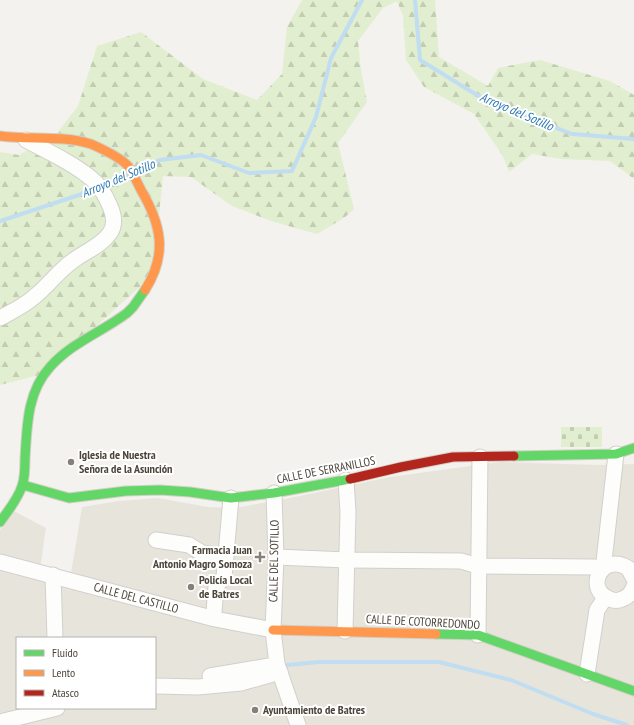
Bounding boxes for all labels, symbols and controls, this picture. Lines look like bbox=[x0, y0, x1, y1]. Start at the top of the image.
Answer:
water label: Arroyo del Sotillo bbox=[478, 88, 557, 135]
water label: Arroyo del Sotillo bbox=[79, 155, 159, 202]
place label: Iglesia de Nuestra Señora de la Asunción bbox=[79, 447, 173, 476]
street label: CALLE DE SERRANILLOS bbox=[275, 453, 376, 486]
marker: Iglesia de Nuestra Señora de la Asunción bbox=[66, 457, 76, 467]
street label: CALLE DEL SOTILLO bbox=[265, 519, 282, 602]
place label: Farmacia Juan Antonio Magro Somoza bbox=[152, 542, 252, 571]
marker: Farmacia Juan Antonio Magro Somoza bbox=[255, 552, 265, 562]
place label: Policía Local de Batres bbox=[199, 572, 252, 601]
street label: CALLE DEL CASTILLO bbox=[92, 579, 181, 616]
marker: Policía Local de Batres bbox=[186, 582, 196, 592]
street label: CALLE DE COTORREDONDO bbox=[366, 611, 481, 632]
legend bbox=[16, 637, 156, 709]
text: Fluido bbox=[52, 645, 78, 660]
text: Lento bbox=[52, 665, 75, 680]
text: Atasco bbox=[52, 685, 79, 700]
place label: Ayuntamiento de Batres bbox=[262, 702, 365, 717]
marker: Ayuntamiento de Batres bbox=[250, 705, 260, 715]

